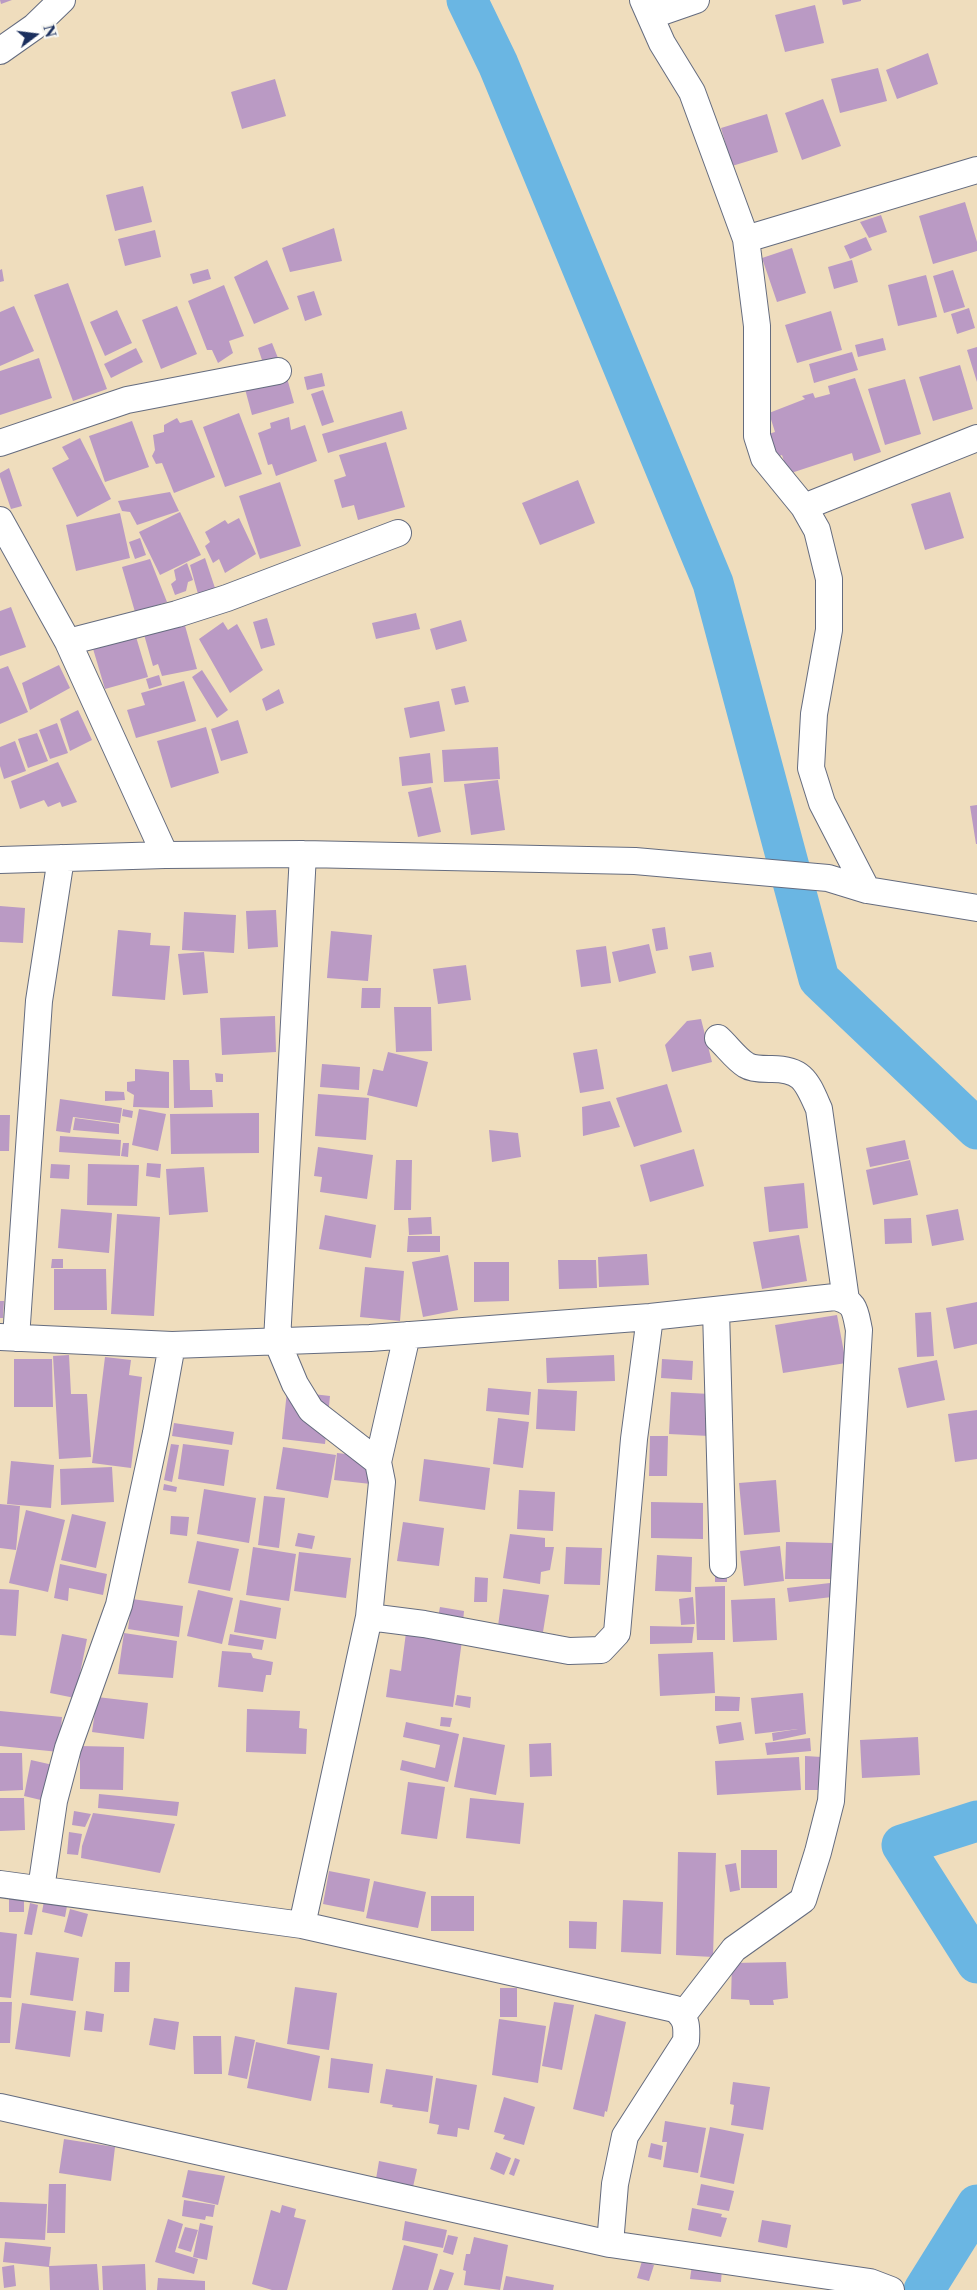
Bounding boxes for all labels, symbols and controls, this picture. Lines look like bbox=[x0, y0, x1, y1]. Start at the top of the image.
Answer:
north arrow bbox=[10, 10, 60, 60]
text: N bbox=[39, 23, 60, 39]

